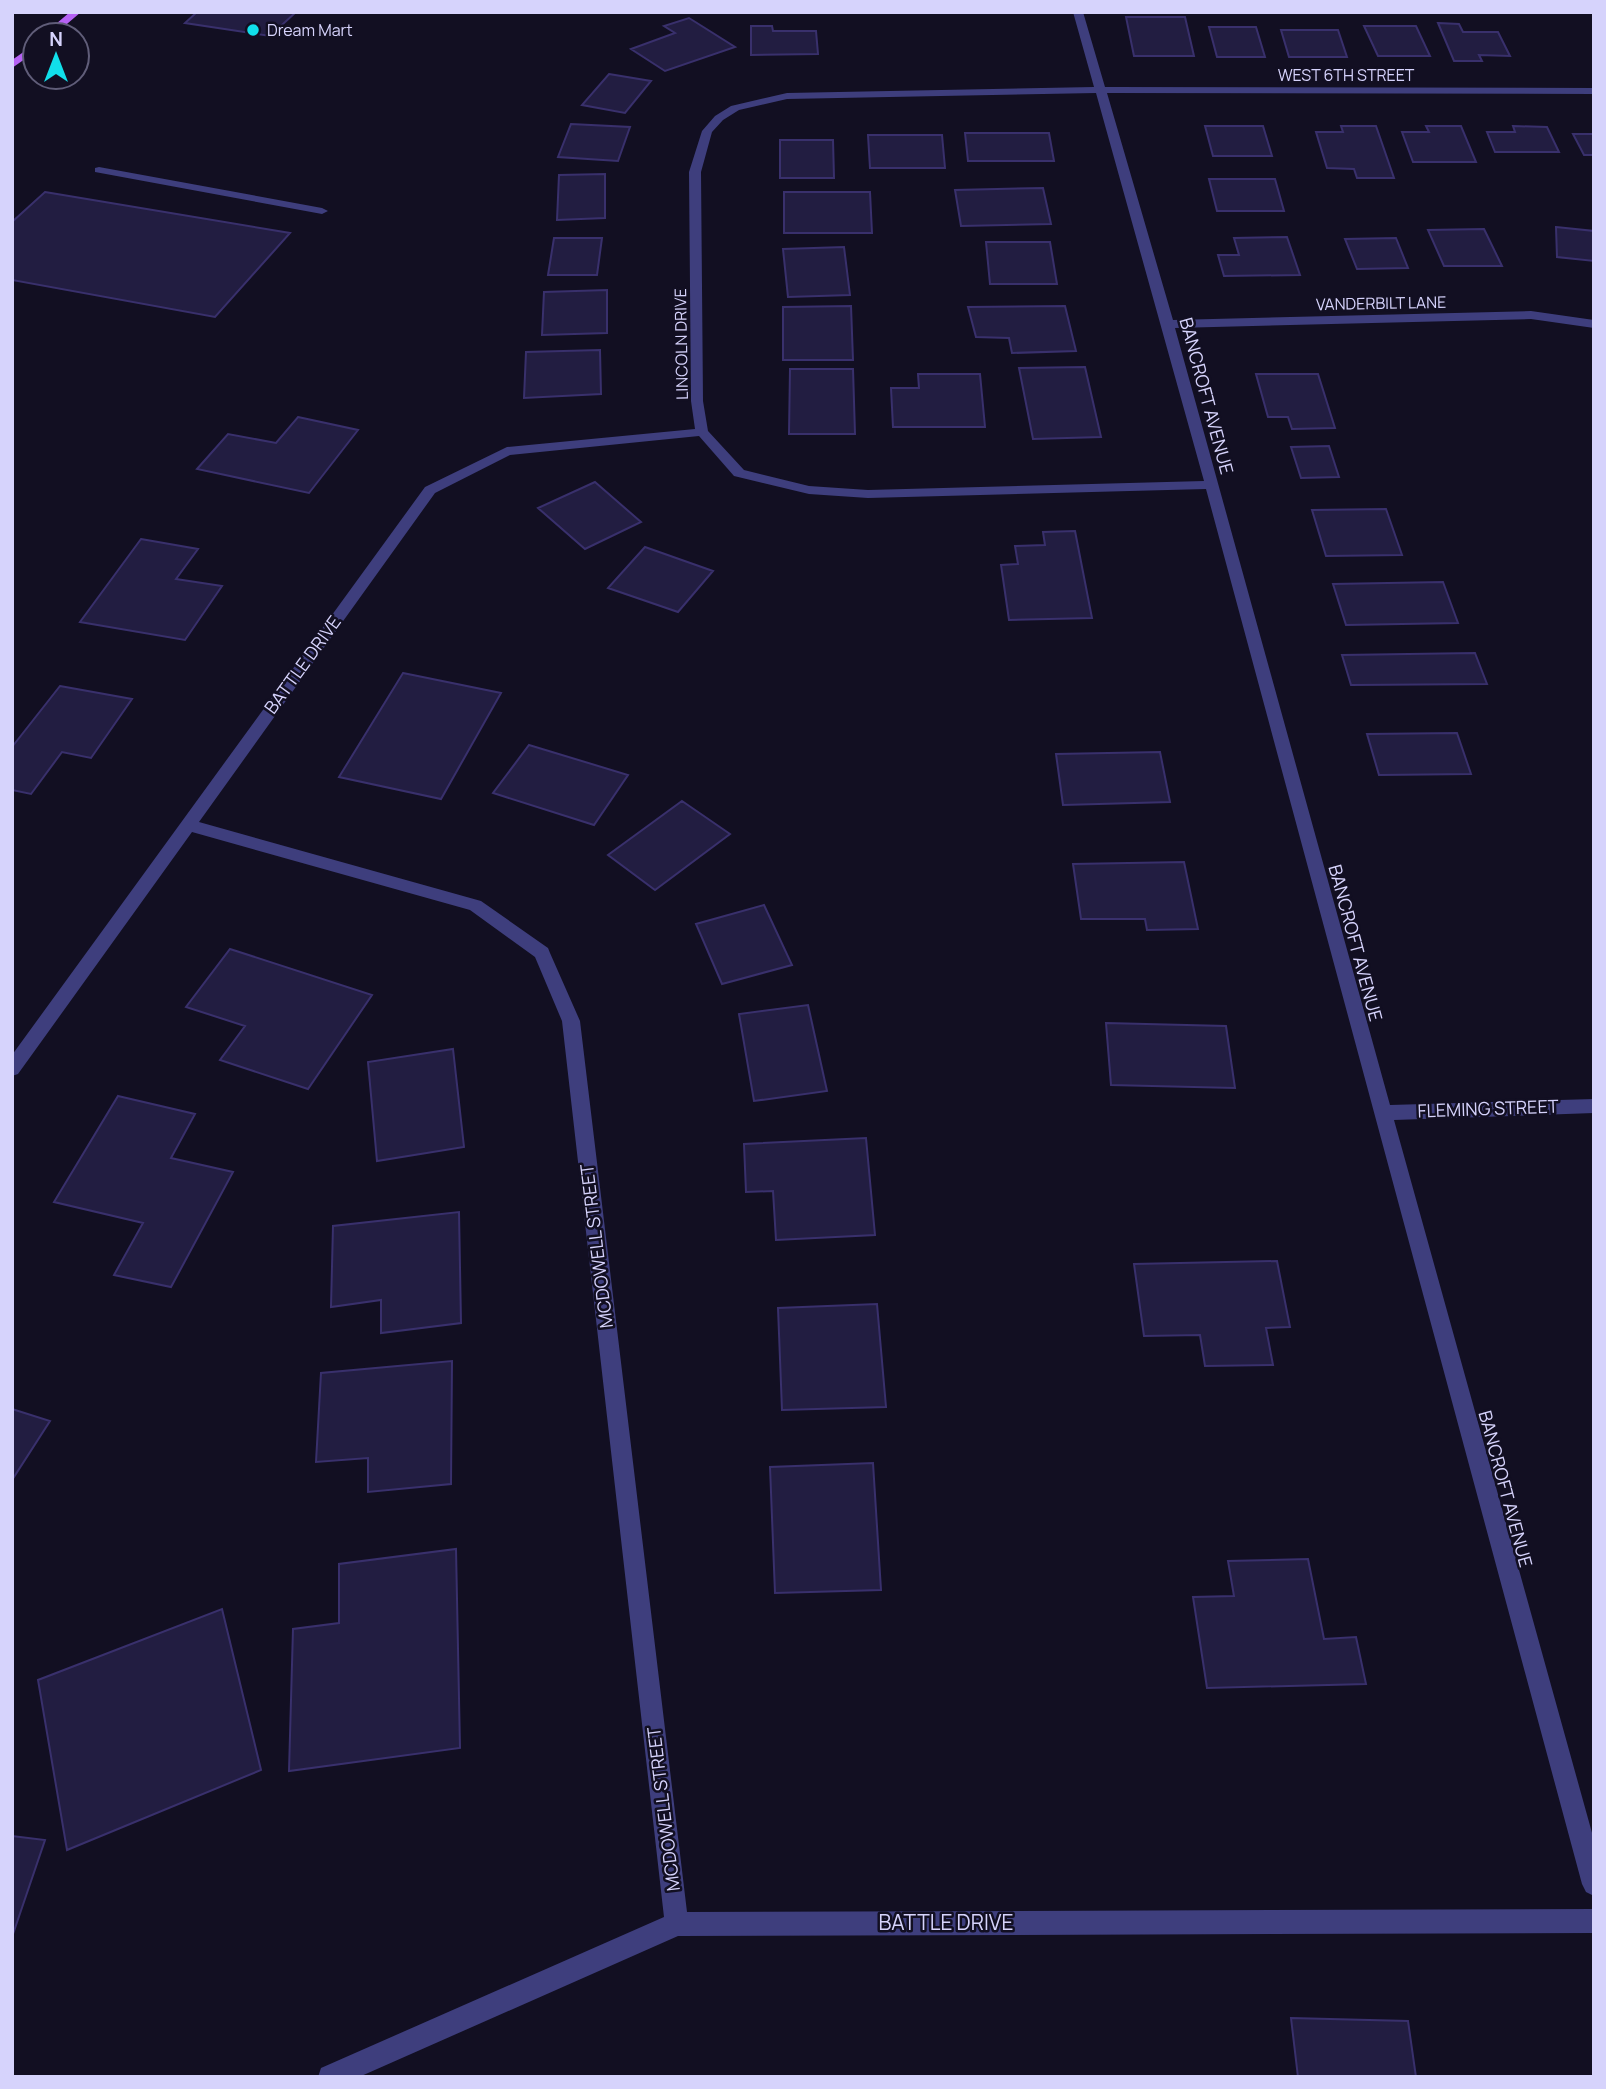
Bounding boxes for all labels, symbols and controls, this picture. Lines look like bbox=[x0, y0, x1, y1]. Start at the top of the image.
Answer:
place label: Dream Mart bbox=[267, 19, 353, 41]
north arrow bbox=[21, 21, 91, 91]
marker: Dream Mart bbox=[245, 22, 261, 38]
text: N bbox=[49, 26, 63, 52]
street label: WEST 6TH STREET bbox=[1278, 64, 1415, 86]
street label: LINCOLN DRIVE bbox=[669, 288, 693, 400]
street label: VANDERBILT LANE bbox=[1316, 291, 1446, 315]
street label: BANCROFT AVENUE bbox=[1174, 315, 1239, 477]
street label: BATTLE DRIVE bbox=[258, 611, 346, 718]
street label: BANCROFT AVENUE bbox=[1323, 862, 1388, 1024]
street label: FLEMING STREET bbox=[1417, 1094, 1559, 1122]
street label: MCDOWELL STREET bbox=[574, 1162, 618, 1330]
street label: BANCROFT AVENUE bbox=[1473, 1408, 1538, 1570]
street label: MCDOWELL STREET bbox=[641, 1725, 685, 1893]
street label: BATTLE DRIVE bbox=[878, 1908, 1014, 1936]

